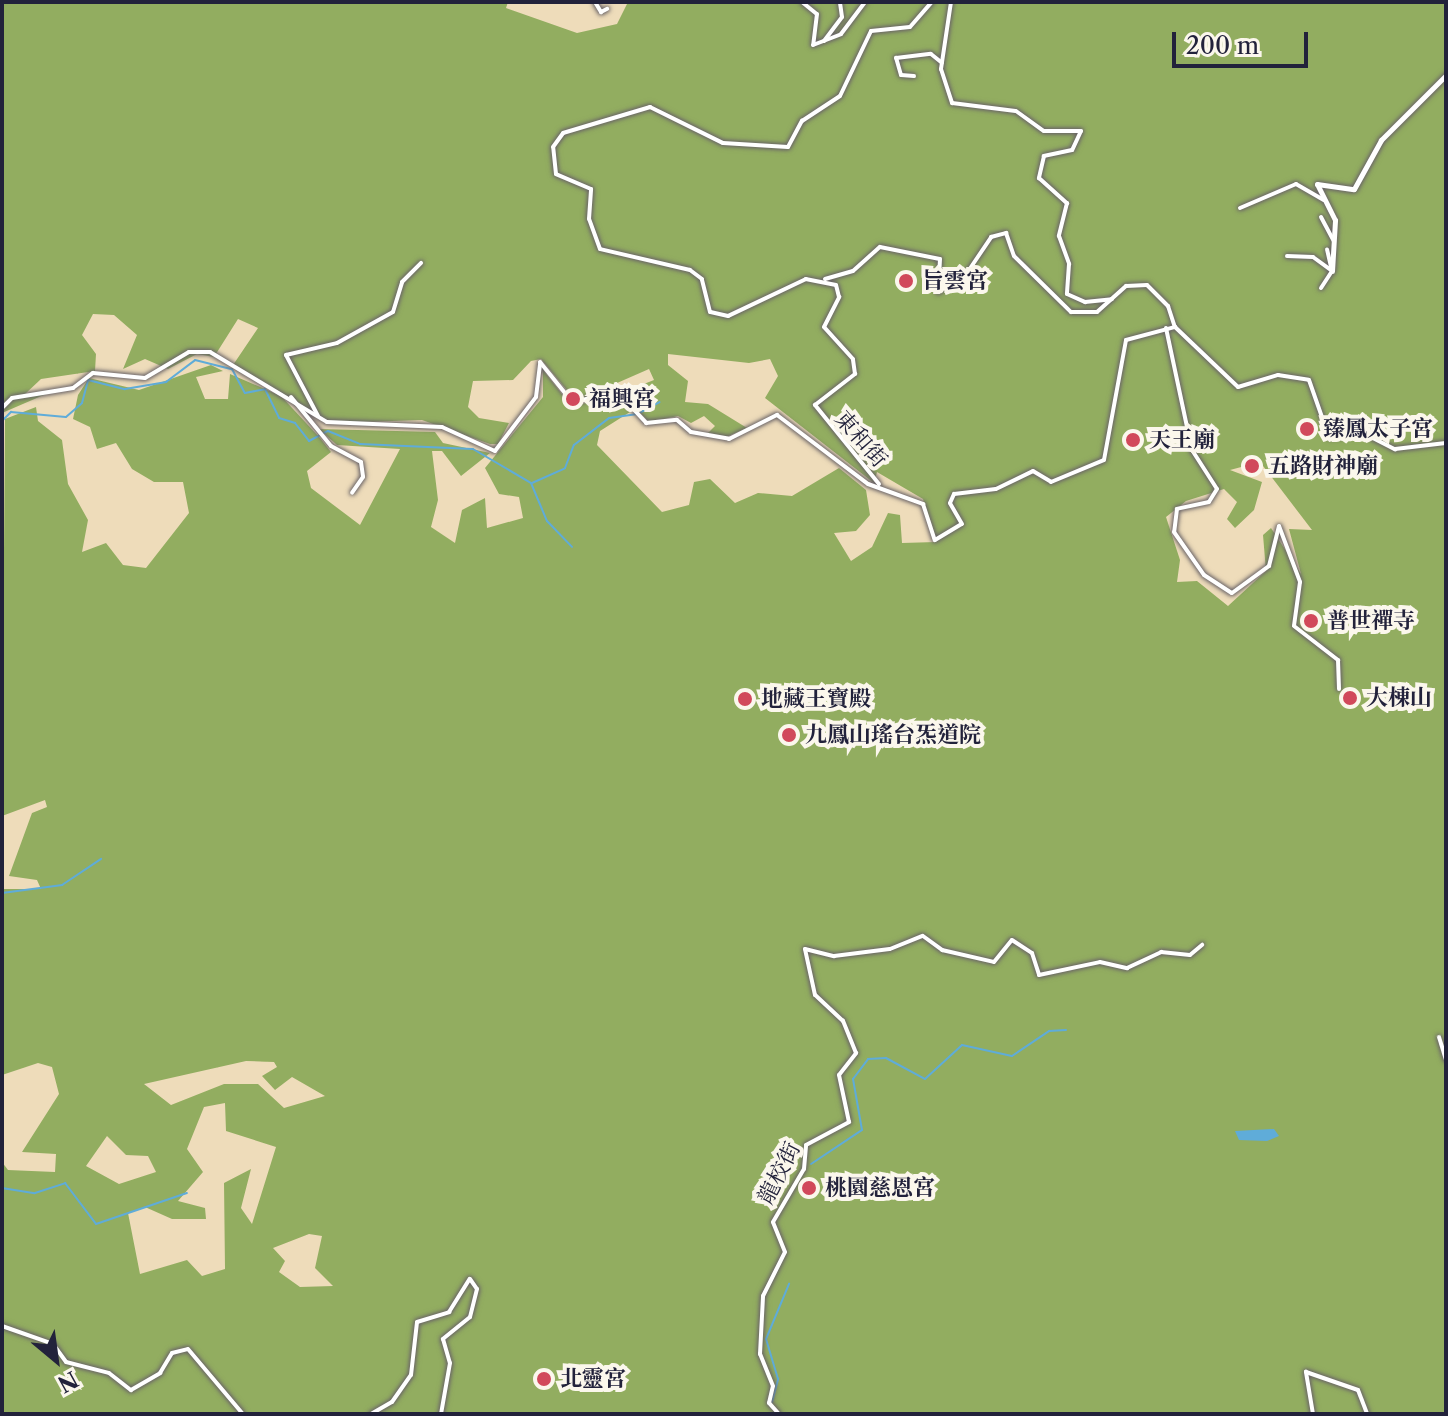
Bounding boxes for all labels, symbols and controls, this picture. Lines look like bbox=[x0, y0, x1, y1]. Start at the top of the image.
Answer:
scale bar bbox=[1176, 16, 1312, 66]
text: 200 m bbox=[1186, 31, 1259, 60]
place label: 旨雲宮 bbox=[922, 268, 988, 294]
marker: 旨雲宮 bbox=[897, 272, 915, 290]
place label: 福興宮 bbox=[589, 386, 655, 412]
marker: 福興宮 bbox=[564, 390, 582, 408]
street label: 東和街 bbox=[829, 405, 893, 473]
place label: 臻鳳太子宮 bbox=[1323, 416, 1433, 442]
marker: 臻鳳太子宮 bbox=[1298, 420, 1316, 438]
place label: 天王廟 bbox=[1149, 427, 1215, 453]
marker: 天王廟 bbox=[1124, 431, 1142, 449]
place label: 五路財神廟 bbox=[1268, 453, 1378, 479]
marker: 五路財神廟 bbox=[1243, 457, 1261, 475]
place label: 普世禪寺 bbox=[1327, 608, 1415, 634]
marker: 普世禪寺 bbox=[1302, 612, 1320, 630]
place label: 大棟山 bbox=[1366, 685, 1432, 711]
place label: 地藏王寶殿 bbox=[761, 686, 871, 712]
marker: 大棟山 bbox=[1341, 689, 1359, 707]
marker: 地藏王寶殿 bbox=[736, 690, 754, 708]
place label: 九鳳山瑤台炁道院 bbox=[805, 722, 981, 748]
marker: 九鳳山瑤台炁道院 bbox=[780, 726, 798, 744]
street label: 龍校街 bbox=[752, 1138, 806, 1208]
place label: 桃園慈恩宮 bbox=[825, 1175, 935, 1201]
marker: 桃園慈恩宮 bbox=[800, 1179, 818, 1197]
north arrow bbox=[16, 1320, 96, 1400]
text: N bbox=[53, 1365, 83, 1398]
place label: 北靈宮 bbox=[560, 1366, 626, 1392]
marker: 北靈宮 bbox=[535, 1370, 553, 1388]

